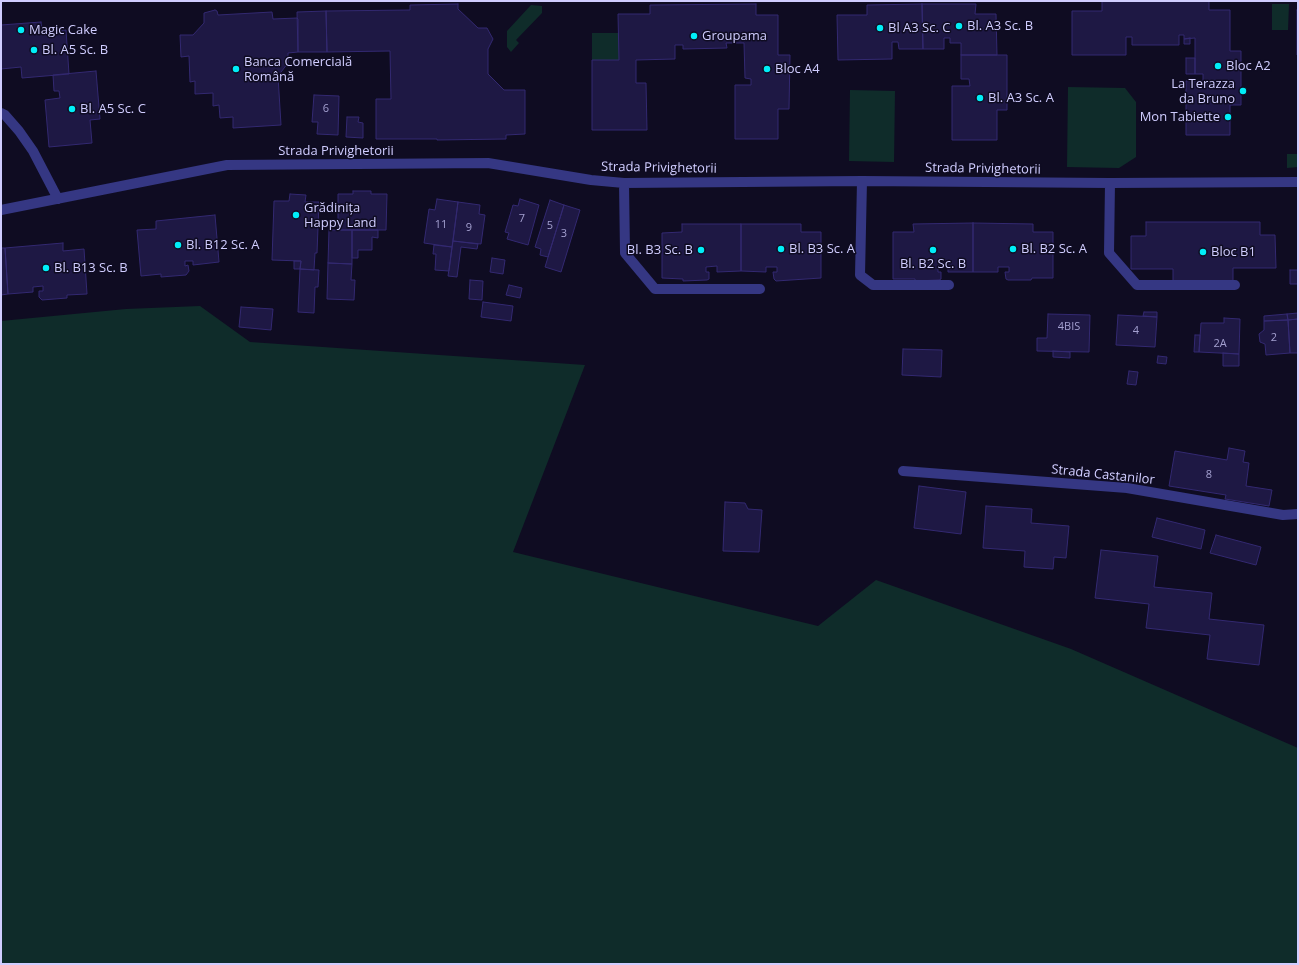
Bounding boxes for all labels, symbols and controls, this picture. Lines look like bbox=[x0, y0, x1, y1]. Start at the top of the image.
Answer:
place label: Bl. A3 Sc. B bbox=[967, 18, 1033, 34]
place label: Bl A3 Sc. C bbox=[888, 20, 950, 36]
marker: Bl. A3 Sc. B bbox=[954, 21, 964, 31]
place label: Magic Cake bbox=[29, 22, 97, 38]
marker: Bl A3 Sc. C bbox=[875, 23, 885, 33]
marker: Magic Cake bbox=[16, 25, 26, 35]
place label: Groupama bbox=[702, 28, 767, 44]
marker: Groupama bbox=[689, 31, 699, 41]
place label: Bl. A5 Sc. B bbox=[42, 42, 108, 58]
marker: Bl. A5 Sc. B bbox=[29, 45, 39, 55]
place label: Banca Comercială Română bbox=[244, 54, 352, 85]
place label: Bloc A2 bbox=[1226, 58, 1271, 74]
place label: Bloc A4 bbox=[775, 61, 820, 77]
marker: Bloc A2 bbox=[1213, 61, 1223, 71]
marker: Banca Comercială Română bbox=[231, 64, 241, 74]
marker: Bloc A4 bbox=[762, 64, 772, 74]
place label: La Terazza da Bruno bbox=[1171, 76, 1235, 107]
marker: La Terazza da Bruno bbox=[1238, 86, 1248, 96]
place label: Bl. A3 Sc. A bbox=[988, 90, 1054, 106]
marker: Bl. A3 Sc. A bbox=[975, 93, 985, 103]
place label: Bl. A5 Sc. C bbox=[80, 101, 146, 117]
house number: 6 bbox=[323, 102, 329, 116]
marker: Bl. A5 Sc. C bbox=[67, 104, 77, 114]
place label: Mon Tabiette bbox=[1140, 109, 1220, 125]
marker: Mon Tabiette bbox=[1223, 112, 1233, 122]
street label: Strada Privighetorii bbox=[278, 143, 394, 159]
street label: Strada Privighetorii bbox=[601, 159, 717, 177]
street label: Strada Privighetorii bbox=[925, 160, 1041, 178]
place label: Grădinița Happy Land bbox=[304, 200, 377, 231]
marker: Grădinița Happy Land bbox=[291, 210, 301, 220]
house number: 7 bbox=[519, 212, 525, 226]
house number: 11 bbox=[435, 218, 447, 232]
house number: 5 bbox=[547, 219, 553, 233]
house number: 9 bbox=[466, 221, 472, 235]
house number: 3 bbox=[561, 227, 567, 241]
place label: Bl. B12 Sc. A bbox=[186, 237, 259, 253]
marker: Bl. B12 Sc. A bbox=[173, 240, 183, 250]
place label: Bl. B3 Sc. A bbox=[789, 241, 855, 257]
place label: Bl. B2 Sc. A bbox=[1021, 241, 1087, 257]
place label: Bl. B3 Sc. B bbox=[627, 242, 693, 258]
marker: Bl. B3 Sc. A bbox=[776, 244, 786, 254]
marker: Bl. B2 Sc. A bbox=[1008, 244, 1018, 254]
place label: Bloc B1 bbox=[1211, 244, 1256, 260]
marker: Bl. B3 Sc. B bbox=[696, 245, 706, 255]
marker: Bl. B2 Sc. B bbox=[928, 245, 938, 255]
marker: Bloc B1 bbox=[1198, 247, 1208, 257]
place label: Bl. B2 Sc. B bbox=[900, 256, 966, 272]
place label: Bl. B13 Sc. B bbox=[54, 260, 128, 276]
marker: Bl. B13 Sc. B bbox=[41, 263, 51, 273]
house number: 4BIS bbox=[1058, 320, 1080, 334]
house number: 4 bbox=[1133, 324, 1139, 338]
house number: 2 bbox=[1271, 331, 1277, 345]
house number: 2A bbox=[1213, 337, 1227, 351]
street label: Strada Castanilor bbox=[1050, 462, 1156, 488]
house number: 8 bbox=[1206, 468, 1212, 482]

